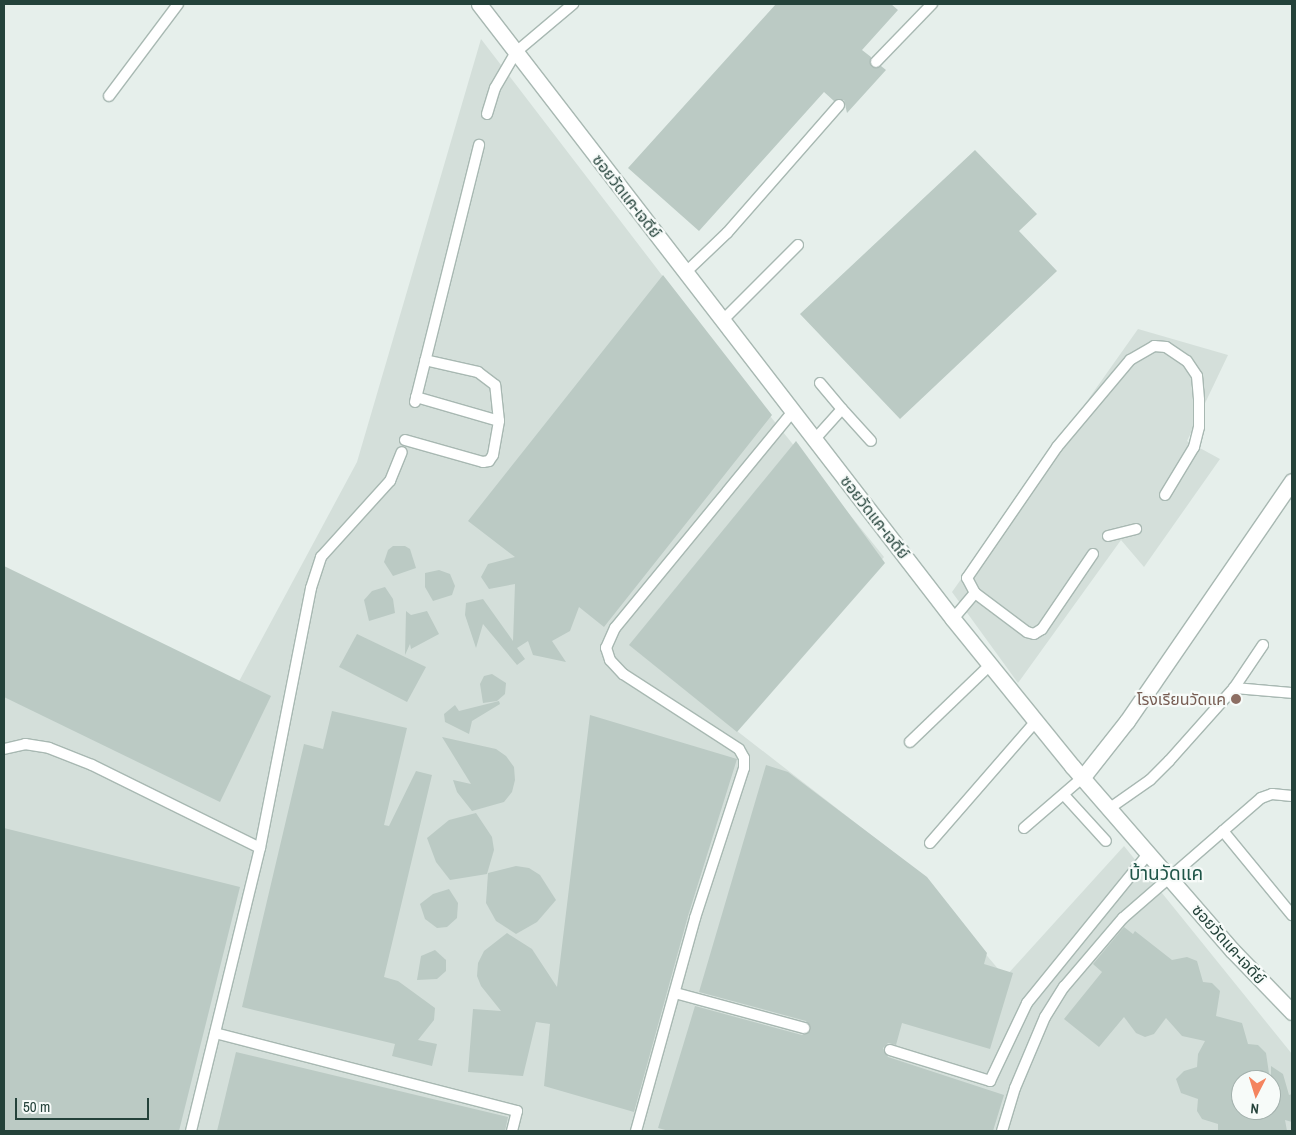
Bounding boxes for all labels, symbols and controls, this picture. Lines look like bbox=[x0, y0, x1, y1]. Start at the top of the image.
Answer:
street label: ซอยวัดแค-เจดีย์ bbox=[588, 150, 666, 242]
street label: ซอยวัดแค-เจดีย์ bbox=[836, 471, 914, 563]
place label: โรงเรียนวัดแค bbox=[1137, 689, 1226, 709]
marker: โรงเรียนวัดแค bbox=[1230, 693, 1242, 705]
district label: บ้านวัดแค bbox=[1129, 863, 1203, 885]
street label: ซอยวัดแค-เจดีย์ bbox=[1188, 900, 1270, 988]
north arrow bbox=[1231, 1070, 1281, 1120]
scale bar bbox=[18, 1088, 151, 1120]
text: 50 m bbox=[23, 1096, 50, 1117]
text: N bbox=[1250, 1100, 1260, 1118]

